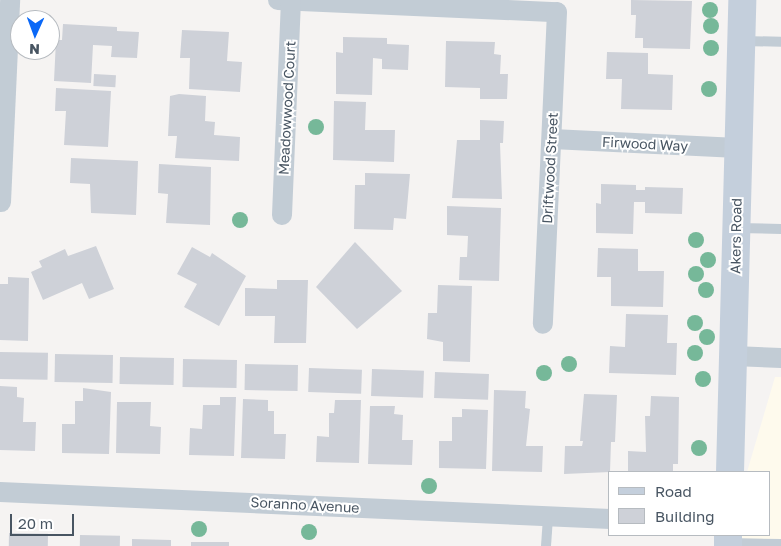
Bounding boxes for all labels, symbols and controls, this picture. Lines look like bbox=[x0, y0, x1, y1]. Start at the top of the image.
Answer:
north arrow bbox=[10, 10, 60, 60]
text: N bbox=[29, 41, 40, 58]
street label: Meadowwood Court bbox=[275, 41, 299, 175]
street label: Driftwood Street bbox=[539, 112, 561, 224]
street label: Firwood Way bbox=[601, 133, 689, 155]
street label: Akers Road bbox=[727, 198, 745, 274]
legend bbox=[608, 471, 771, 536]
text: Road bbox=[655, 482, 692, 500]
street label: Soranno Avenue bbox=[250, 494, 360, 516]
scale bar bbox=[12, 504, 76, 536]
text: Building bbox=[655, 507, 715, 525]
text: 20 m bbox=[18, 514, 53, 532]

